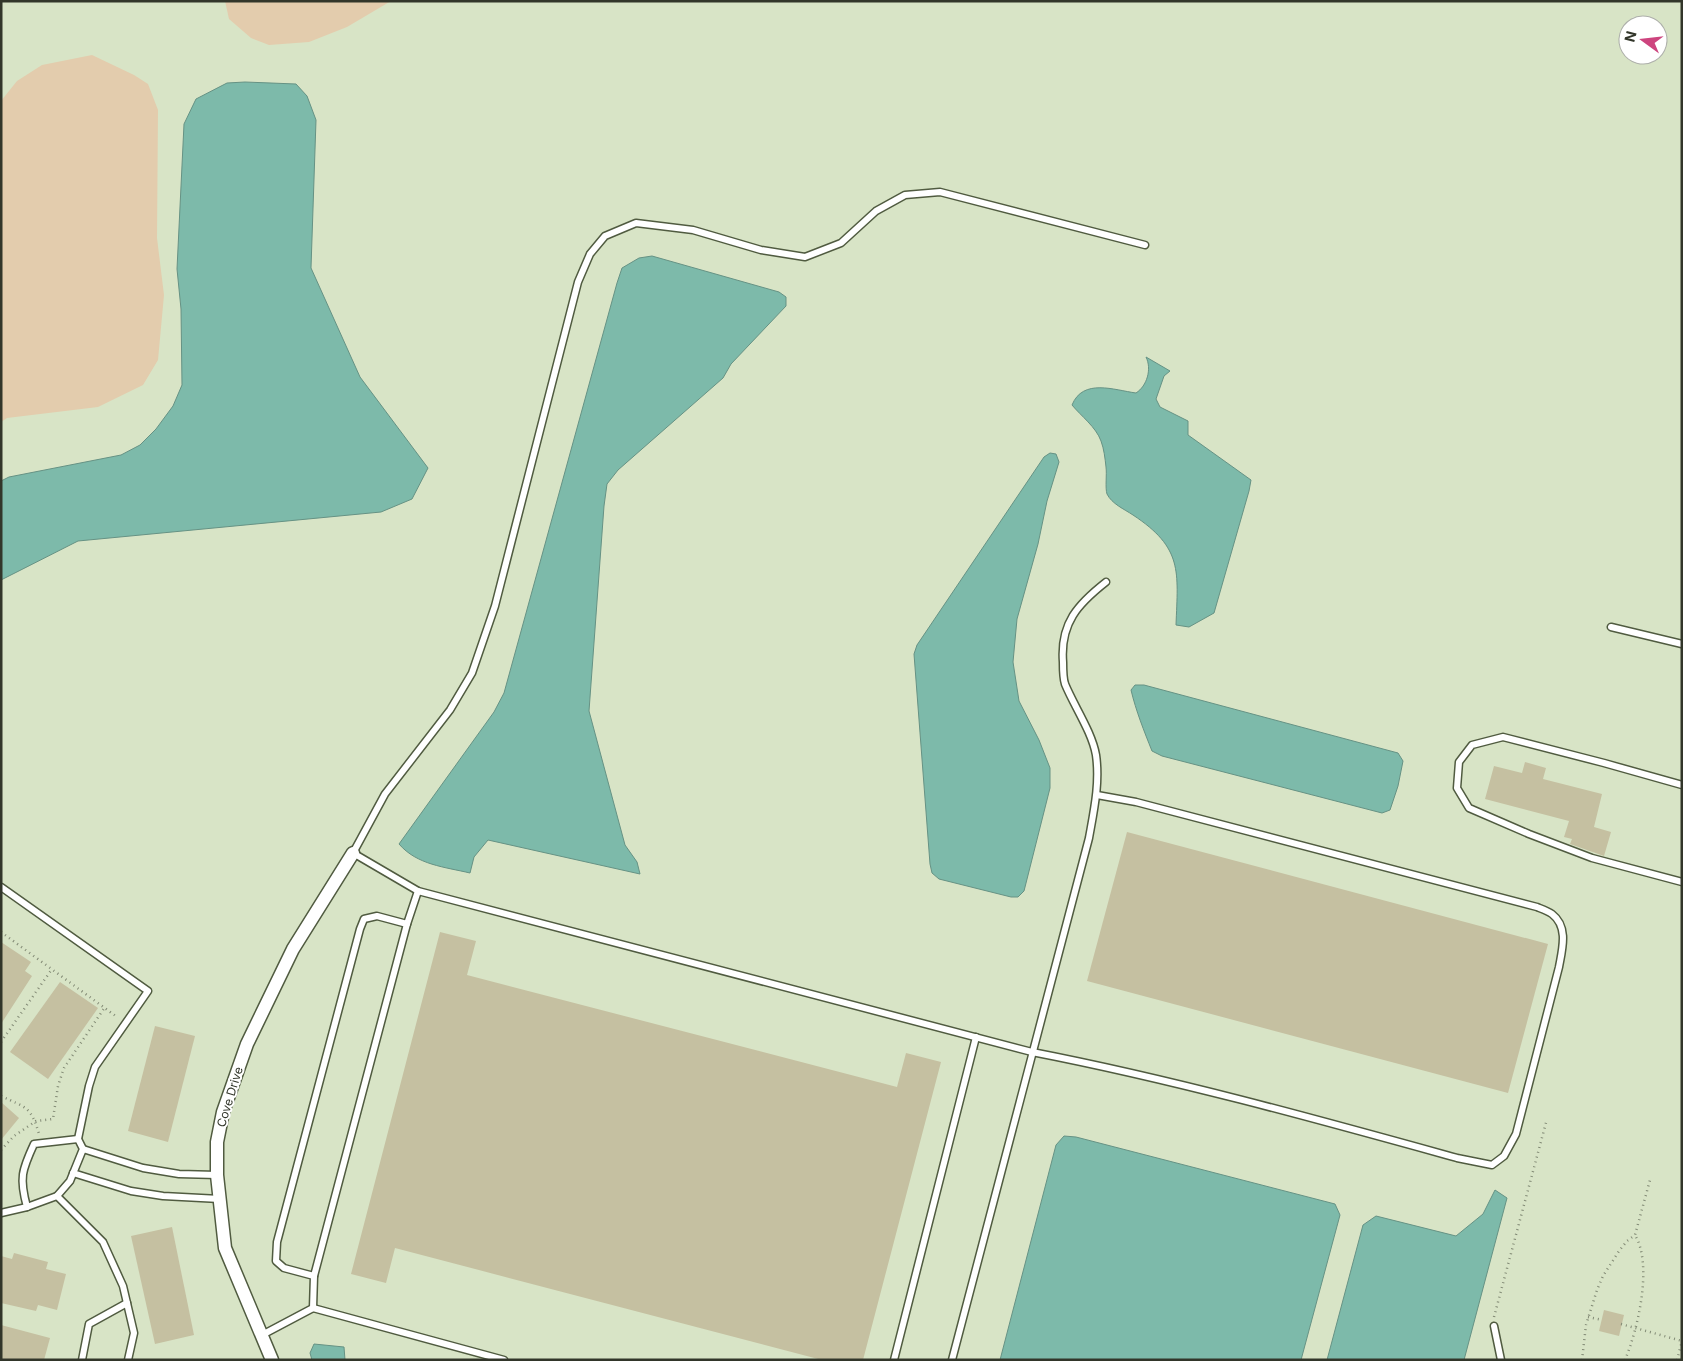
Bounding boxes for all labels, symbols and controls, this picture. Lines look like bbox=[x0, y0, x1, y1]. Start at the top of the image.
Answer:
north arrow bbox=[1618, 15, 1668, 65]
text: N bbox=[1620, 29, 1640, 44]
street label: Cove Drive bbox=[213, 1065, 246, 1129]

